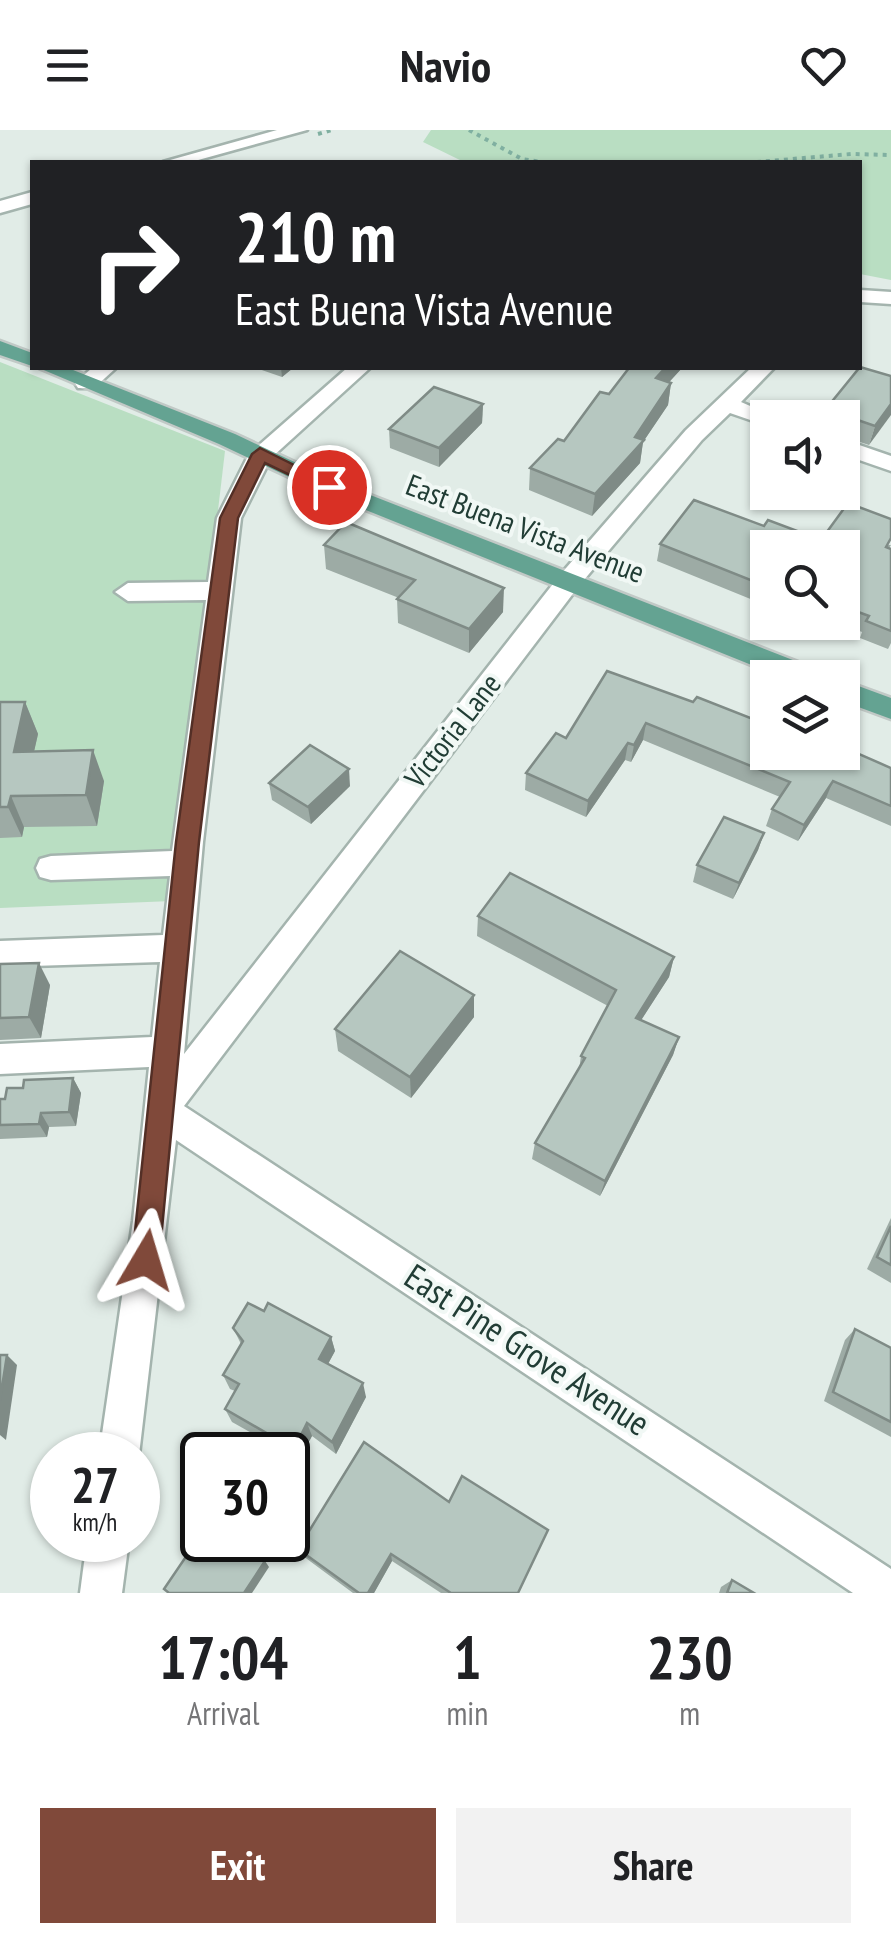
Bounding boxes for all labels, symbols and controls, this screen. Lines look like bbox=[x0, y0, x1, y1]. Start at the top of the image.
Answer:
text: Navio bbox=[400, 36, 491, 94]
icon: menu bbox=[40, 38, 95, 93]
icon: heart bbox=[796, 38, 851, 93]
text: 210 m bbox=[235, 191, 396, 281]
icon: right bbox=[70, 200, 200, 330]
text: East Buena Vista Avenue bbox=[235, 279, 613, 337]
map controls bbox=[750, 400, 860, 770]
button: sound bbox=[750, 400, 860, 510]
pin bbox=[287, 445, 372, 530]
icon: arrive bbox=[302, 460, 357, 515]
street label: East Buena Vista Avenue bbox=[401, 464, 650, 591]
button: search bbox=[750, 530, 860, 640]
button: layers bbox=[750, 660, 860, 770]
street label: Victoria Lane bbox=[394, 665, 509, 796]
position arrow bbox=[94, 1208, 198, 1312]
street label: East Pine Grove Avenue bbox=[396, 1253, 659, 1446]
speed limit sign: 30 bbox=[180, 1432, 310, 1562]
text: 27 bbox=[71, 1452, 119, 1517]
text: km/h bbox=[73, 1506, 117, 1538]
text: 17:04 bbox=[158, 1618, 288, 1696]
text: 1 bbox=[453, 1618, 482, 1696]
text: 230 bbox=[647, 1618, 733, 1696]
text: Arrival bbox=[187, 1692, 259, 1734]
text: min bbox=[446, 1692, 488, 1734]
text: m bbox=[679, 1692, 700, 1734]
button: Exit bbox=[40, 1808, 436, 1923]
button: Share bbox=[456, 1808, 851, 1923]

